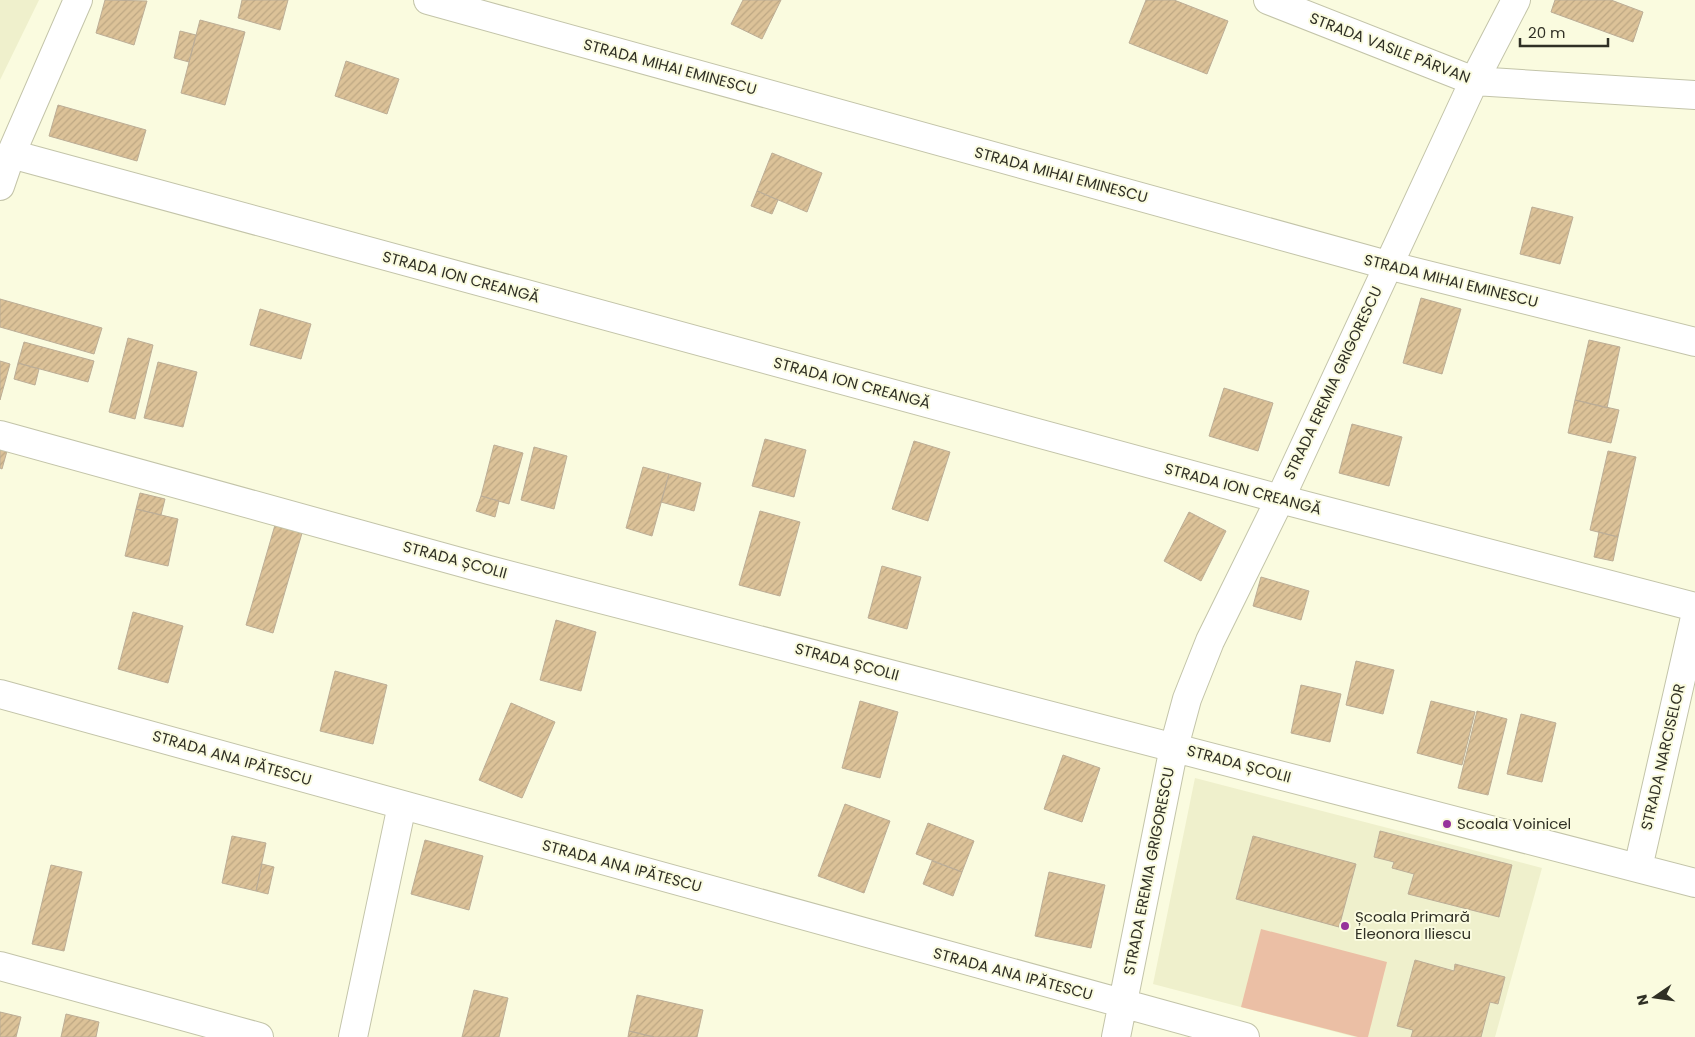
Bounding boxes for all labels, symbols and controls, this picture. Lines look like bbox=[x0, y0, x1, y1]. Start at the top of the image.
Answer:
street label: STRADA VASILE PÂRVAN bbox=[1307, 7, 1474, 88]
scale bar bbox=[1520, 15, 1608, 47]
text: 20 m bbox=[1528, 22, 1566, 43]
street label: STRADA MIHAI EMINESCU bbox=[581, 33, 759, 100]
street label: STRADA MIHAI EMINESCU bbox=[972, 141, 1150, 208]
street label: STRADA ION CREANGĂ bbox=[380, 245, 542, 308]
street label: STRADA MIHAI EMINESCU bbox=[1362, 249, 1540, 312]
street label: STRADA EREMIA GRIGORESCU bbox=[1278, 283, 1387, 483]
street label: STRADA ION CREANGĂ bbox=[771, 351, 933, 414]
street label: STRADA ION CREANGĂ bbox=[1162, 457, 1324, 520]
street label: STRADA ȘCOLII bbox=[401, 536, 509, 583]
street label: STRADA ȘCOLII bbox=[793, 638, 901, 685]
street label: STRADA NARCISELOR bbox=[1635, 682, 1690, 832]
street label: STRADA ANA IPĂTESCU bbox=[150, 725, 314, 790]
street label: STRADA ȘCOLII bbox=[1185, 740, 1293, 787]
street label: STRADA EREMIA GRIGORESCU bbox=[1118, 765, 1179, 977]
place label: Scoala Voinicel bbox=[1457, 813, 1571, 834]
marker: Scoala Voinicel bbox=[1441, 818, 1453, 830]
street label: STRADA ANA IPĂTESCU bbox=[540, 834, 704, 897]
place label: Școala Primară Eleonora Iliescu bbox=[1355, 906, 1471, 944]
marker: Școala Primară Eleonora Iliescu bbox=[1339, 920, 1351, 932]
street label: STRADA ANA IPĂTESCU bbox=[931, 942, 1095, 1005]
north arrow bbox=[1630, 972, 1680, 1022]
text: N bbox=[1631, 993, 1653, 1007]

